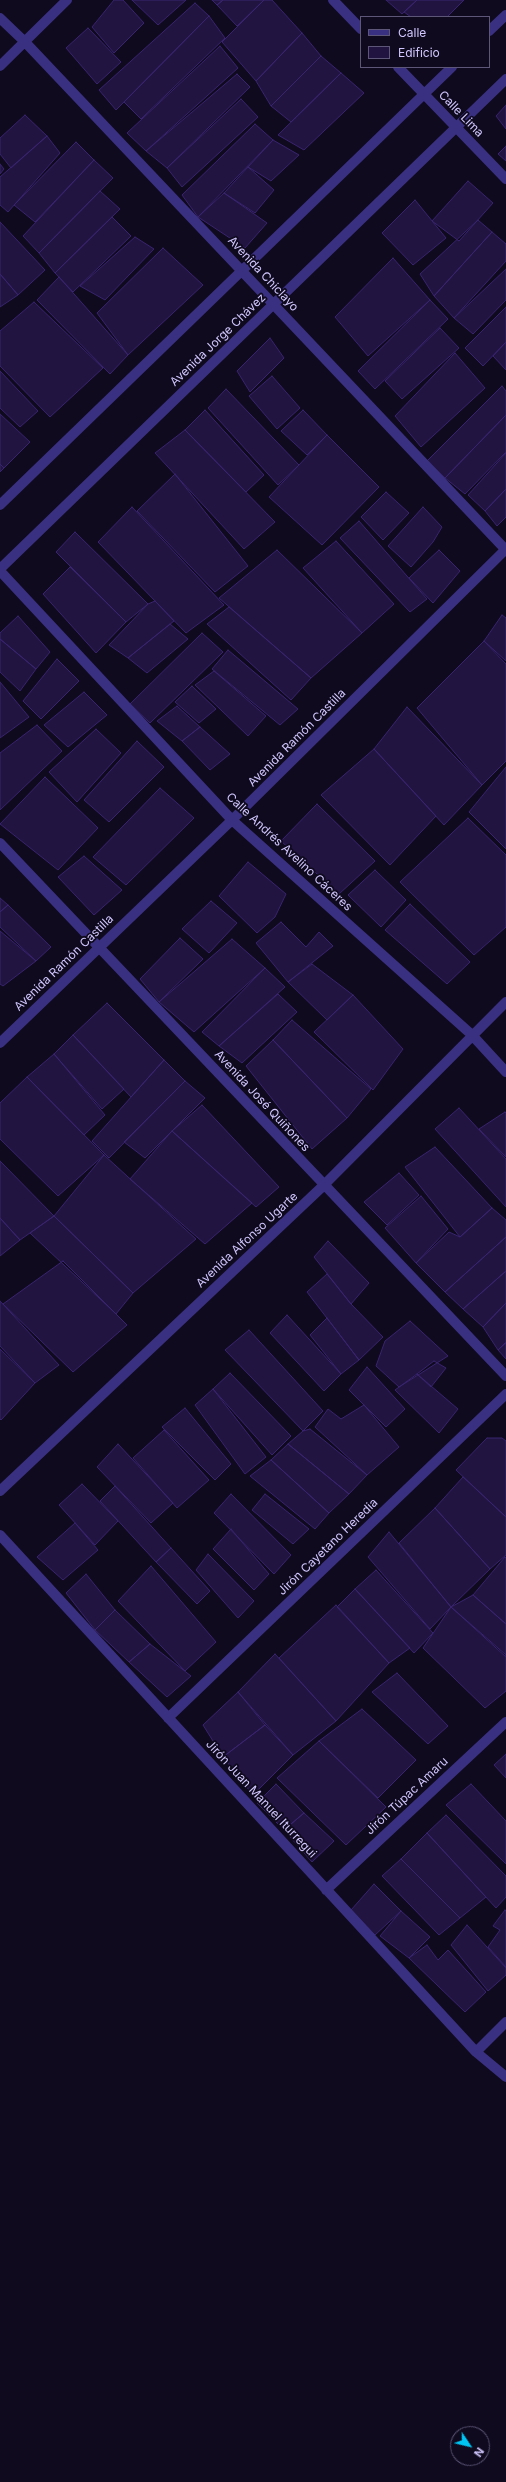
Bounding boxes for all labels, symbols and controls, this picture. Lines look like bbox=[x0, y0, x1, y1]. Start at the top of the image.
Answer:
legend bbox=[360, 16, 490, 68]
text: Calle bbox=[398, 25, 426, 40]
text: Edificio bbox=[398, 45, 440, 60]
street label: Calle Lima bbox=[435, 88, 487, 140]
street label: Avenida Chiclayo bbox=[225, 234, 301, 314]
street label: Avenida Jorge Chávez bbox=[167, 291, 269, 389]
street label: Avenida Ramón Castilla bbox=[245, 686, 349, 790]
street label: Calle Andrés Avelino Cáceres bbox=[223, 790, 355, 914]
street label: Avenida Ramón Castilla bbox=[11, 912, 117, 1014]
street label: Avenida José Quiñones bbox=[211, 1047, 313, 1155]
street label: Avenida Alfonso Ugarte bbox=[193, 1189, 301, 1291]
street label: Jirón Cayetano Heredia bbox=[275, 1496, 381, 1598]
street label: Jirón Juan Manuel Iturregui bbox=[203, 1737, 319, 1861]
street label: Jirón Túpac Amaru bbox=[363, 1754, 451, 1838]
north arrow bbox=[450, 2426, 490, 2466]
text: N bbox=[471, 2445, 487, 2460]

